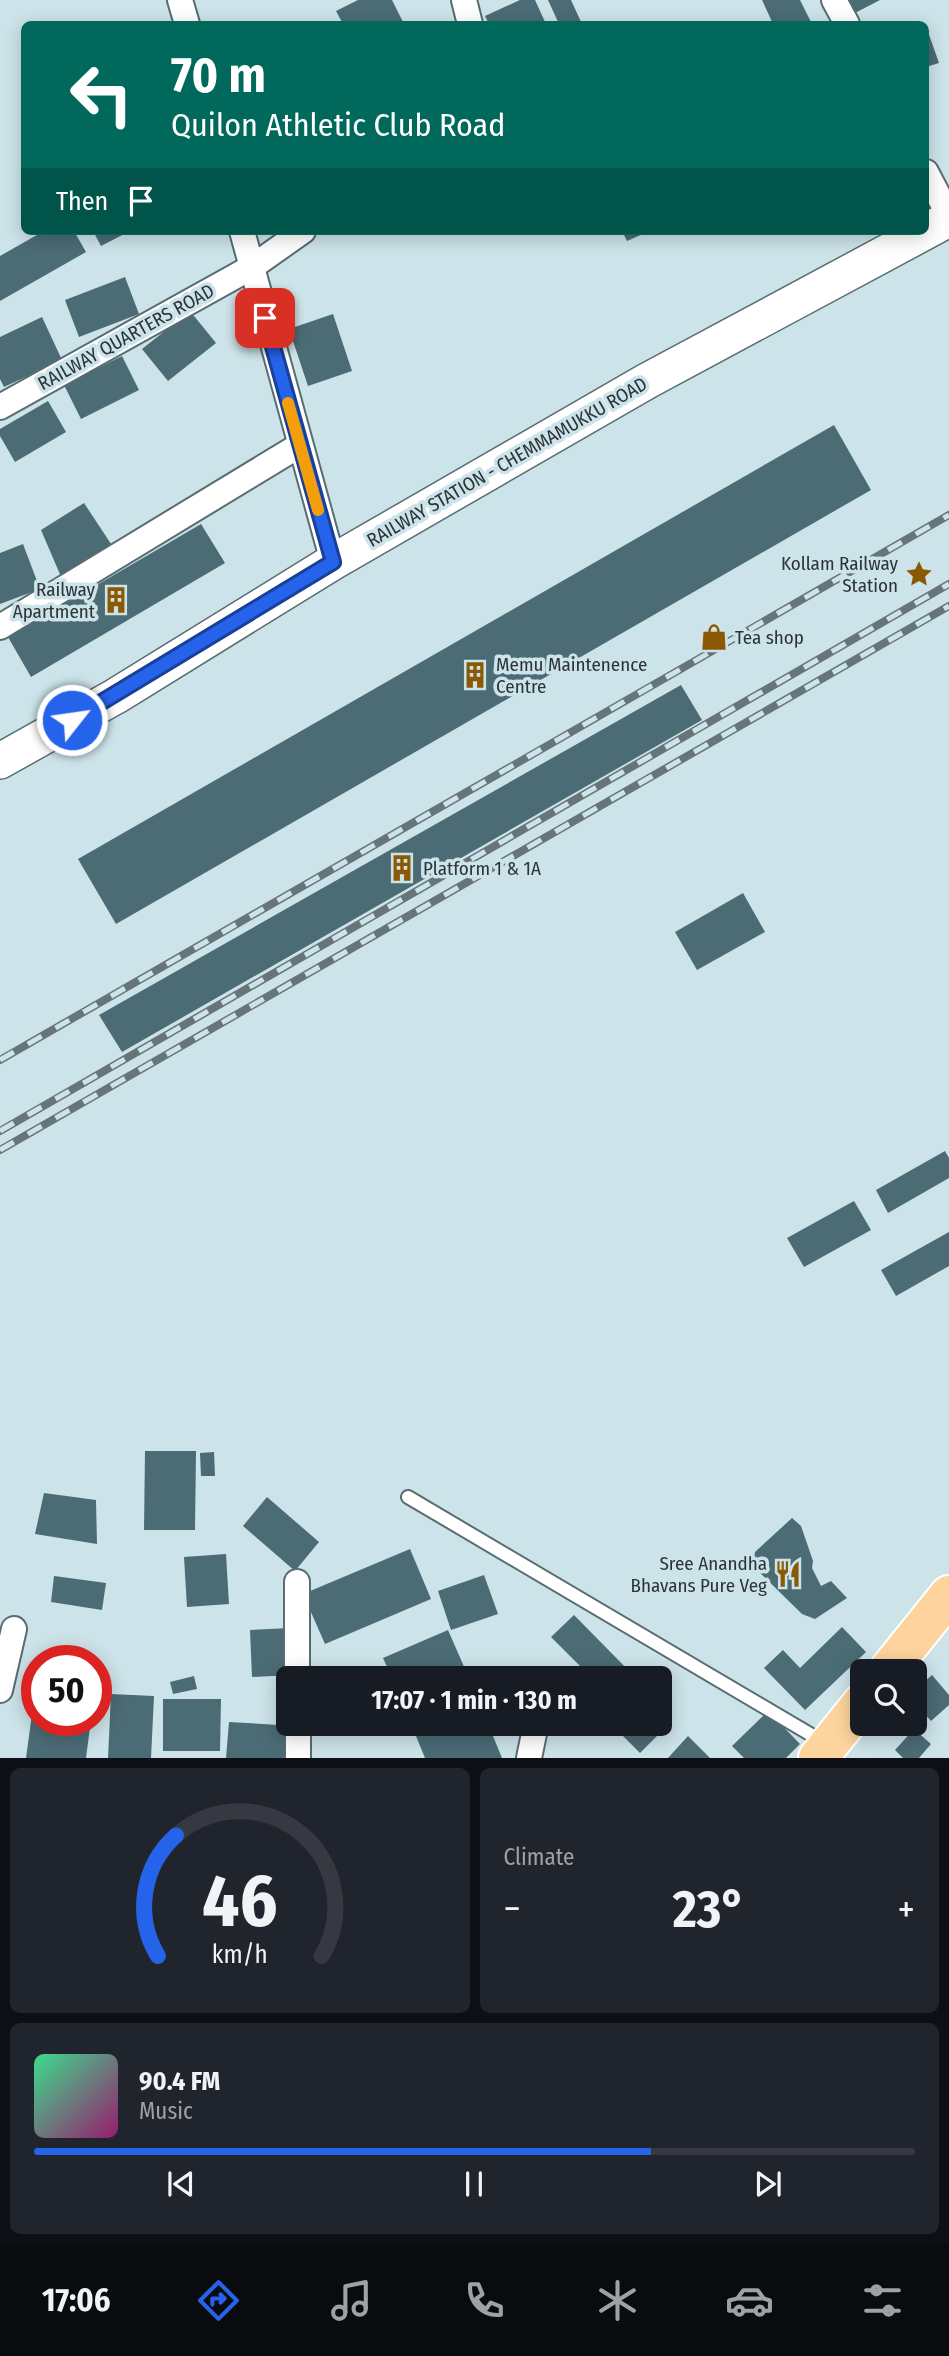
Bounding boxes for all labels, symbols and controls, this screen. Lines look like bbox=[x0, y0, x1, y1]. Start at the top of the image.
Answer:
text: 70 m bbox=[171, 46, 266, 105]
icon: left bbox=[56, 49, 147, 140]
text: Quilon Athletic Club Road bbox=[171, 106, 505, 144]
icon: arrive bbox=[122, 182, 160, 220]
text: Then bbox=[56, 186, 108, 217]
street label: RAILWAY QUARTERS ROAD bbox=[34, 279, 218, 395]
pin bbox=[235, 288, 295, 348]
icon: arrive bbox=[246, 299, 284, 337]
street label: RAILWAY STATION - CHEMMAMUKKU ROAD bbox=[363, 372, 651, 552]
place label: Kollam Railway Station bbox=[781, 552, 899, 597]
place icon: Kollam Railway Station bbox=[904, 559, 934, 589]
place label: Railway Apartment bbox=[13, 578, 96, 623]
building icon: Railway Apartment bbox=[101, 585, 131, 615]
shop icon: Tea shop bbox=[699, 622, 729, 652]
place label: Tea shop bbox=[735, 626, 804, 649]
place label: Memu Maintenence Centre bbox=[496, 653, 647, 698]
building icon: Memu Maintenence Centre bbox=[460, 660, 490, 690]
position arrow bbox=[35, 683, 109, 757]
building icon: Platform 1 & 1A bbox=[387, 853, 417, 883]
place label: Platform 1 & 1A bbox=[423, 857, 541, 880]
place label: Sree Anandha Bhavans Pure Veg bbox=[631, 1552, 767, 1597]
restaurant icon: Sree Anandha Bhavans Pure Veg bbox=[773, 1559, 803, 1589]
speed limit sign: 50 bbox=[21, 1645, 112, 1736]
map controls bbox=[850, 1659, 927, 1736]
button: search bbox=[850, 1659, 927, 1736]
text: 17:07 · 1 min · 130 m bbox=[371, 1685, 577, 1716]
text: Climate bbox=[504, 1843, 574, 1871]
text: 46 bbox=[202, 1859, 278, 1946]
text: 23° bbox=[673, 1878, 746, 1941]
text: − bbox=[504, 1886, 521, 1932]
text: + bbox=[898, 1886, 915, 1932]
text: km/h bbox=[212, 1940, 268, 1970]
text: 90.4 FM bbox=[139, 2066, 220, 2097]
text: Music bbox=[139, 2097, 193, 2125]
icon: previous bbox=[162, 2165, 200, 2203]
icon: pause bbox=[455, 2165, 493, 2203]
icon: next bbox=[749, 2165, 787, 2203]
icon: directions bbox=[194, 2276, 243, 2325]
icon: music bbox=[327, 2276, 376, 2325]
icon: phone bbox=[460, 2276, 509, 2325]
icon: climate bbox=[593, 2276, 642, 2325]
icon: car bbox=[725, 2276, 774, 2325]
icon: filters bbox=[858, 2276, 907, 2325]
text: 17:06 bbox=[42, 2281, 111, 2319]

